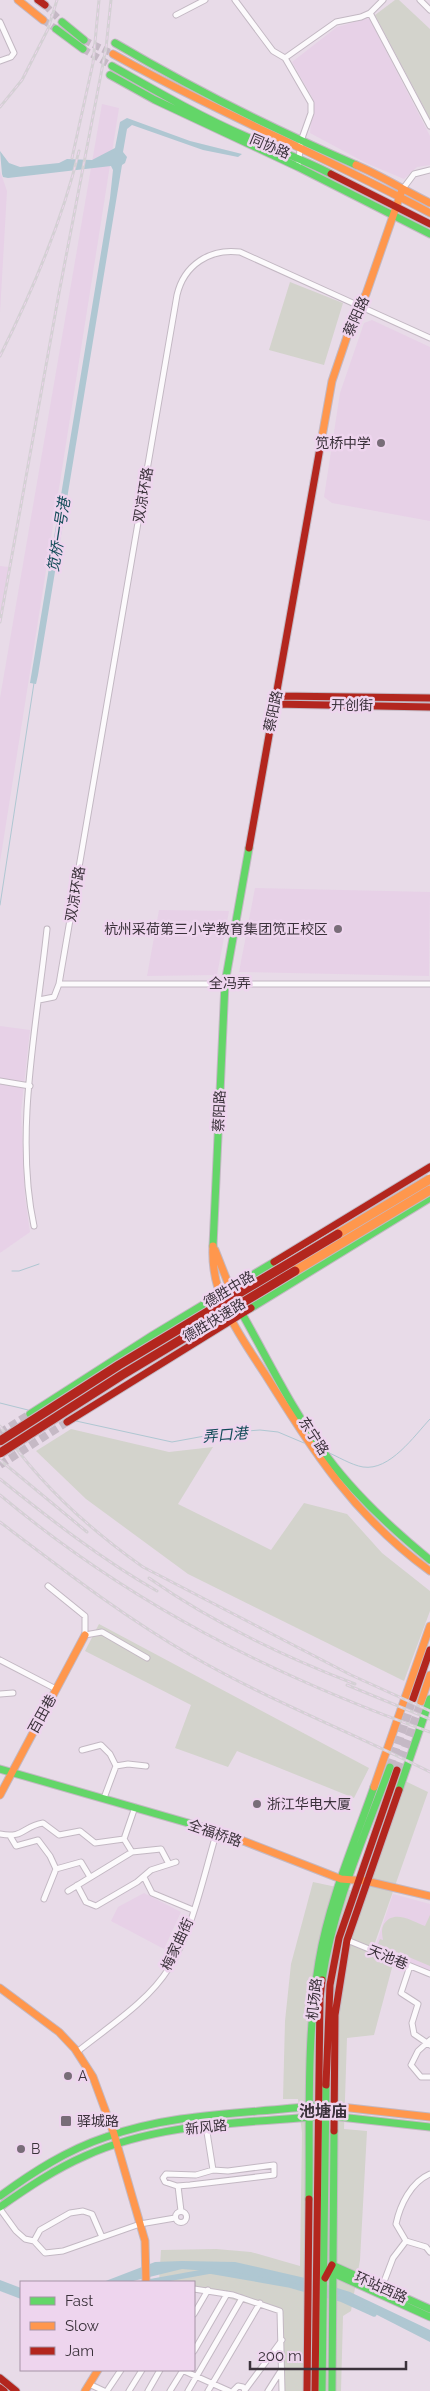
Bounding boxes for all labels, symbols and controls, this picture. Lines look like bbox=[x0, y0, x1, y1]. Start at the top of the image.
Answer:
street label: 同协路 bbox=[248, 130, 292, 162]
street label: 蔡阳路 bbox=[340, 294, 372, 338]
place label: 笕桥中学 bbox=[315, 435, 371, 451]
marker: 笕桥中学 bbox=[375, 437, 387, 449]
street label: 双凉环路 bbox=[130, 466, 156, 524]
water label: 笕桥一号港 bbox=[44, 495, 74, 573]
street label: 蔡阳路 bbox=[261, 689, 285, 733]
street label: 开创街 bbox=[331, 697, 373, 713]
street label: 双凉环路 bbox=[62, 865, 88, 923]
place label: 杭州采荷第三小学教育集团笕正校区 bbox=[104, 921, 328, 937]
marker: 杭州采荷第三小学教育集团笕正校区 bbox=[332, 923, 344, 935]
street label: 全冯弄 bbox=[209, 975, 251, 991]
street label: 蔡阳路 bbox=[210, 1090, 228, 1132]
street label: 德胜中路 bbox=[201, 1268, 257, 1310]
street label: 德胜快速路 bbox=[180, 1295, 248, 1345]
street label: 东宁路 bbox=[296, 1414, 332, 1458]
water label: 弄口港 bbox=[202, 1424, 250, 1446]
street label: 百田巷 bbox=[25, 1692, 59, 1736]
place label: 浙江华电大厦 bbox=[267, 1796, 351, 1812]
marker: 浙江华电大厦 bbox=[251, 1798, 263, 1810]
street label: 全福桥路 bbox=[186, 1816, 244, 1850]
street label: 梅家曲街 bbox=[158, 1915, 196, 1973]
street label: 天池巷 bbox=[366, 1942, 410, 1972]
street label: 机场路 bbox=[304, 1977, 324, 2021]
place label: A bbox=[78, 2068, 88, 2084]
marker: A bbox=[62, 2070, 74, 2082]
district label: 池塘庙 bbox=[299, 2102, 347, 2121]
place label: 驿城路 bbox=[77, 2113, 119, 2129]
marker: 驿城路 bbox=[59, 2114, 73, 2128]
street label: 新风路 bbox=[184, 2117, 228, 2137]
place label: B bbox=[31, 2141, 40, 2157]
marker: B bbox=[15, 2143, 27, 2155]
street label: 环站西路 bbox=[352, 2268, 410, 2306]
legend bbox=[20, 2281, 195, 2371]
text: Fast bbox=[65, 2292, 93, 2310]
text: Slow bbox=[65, 2317, 99, 2335]
scale bar bbox=[250, 2338, 406, 2370]
text: Jam bbox=[65, 2342, 94, 2360]
text: 200 m bbox=[258, 2347, 302, 2365]

